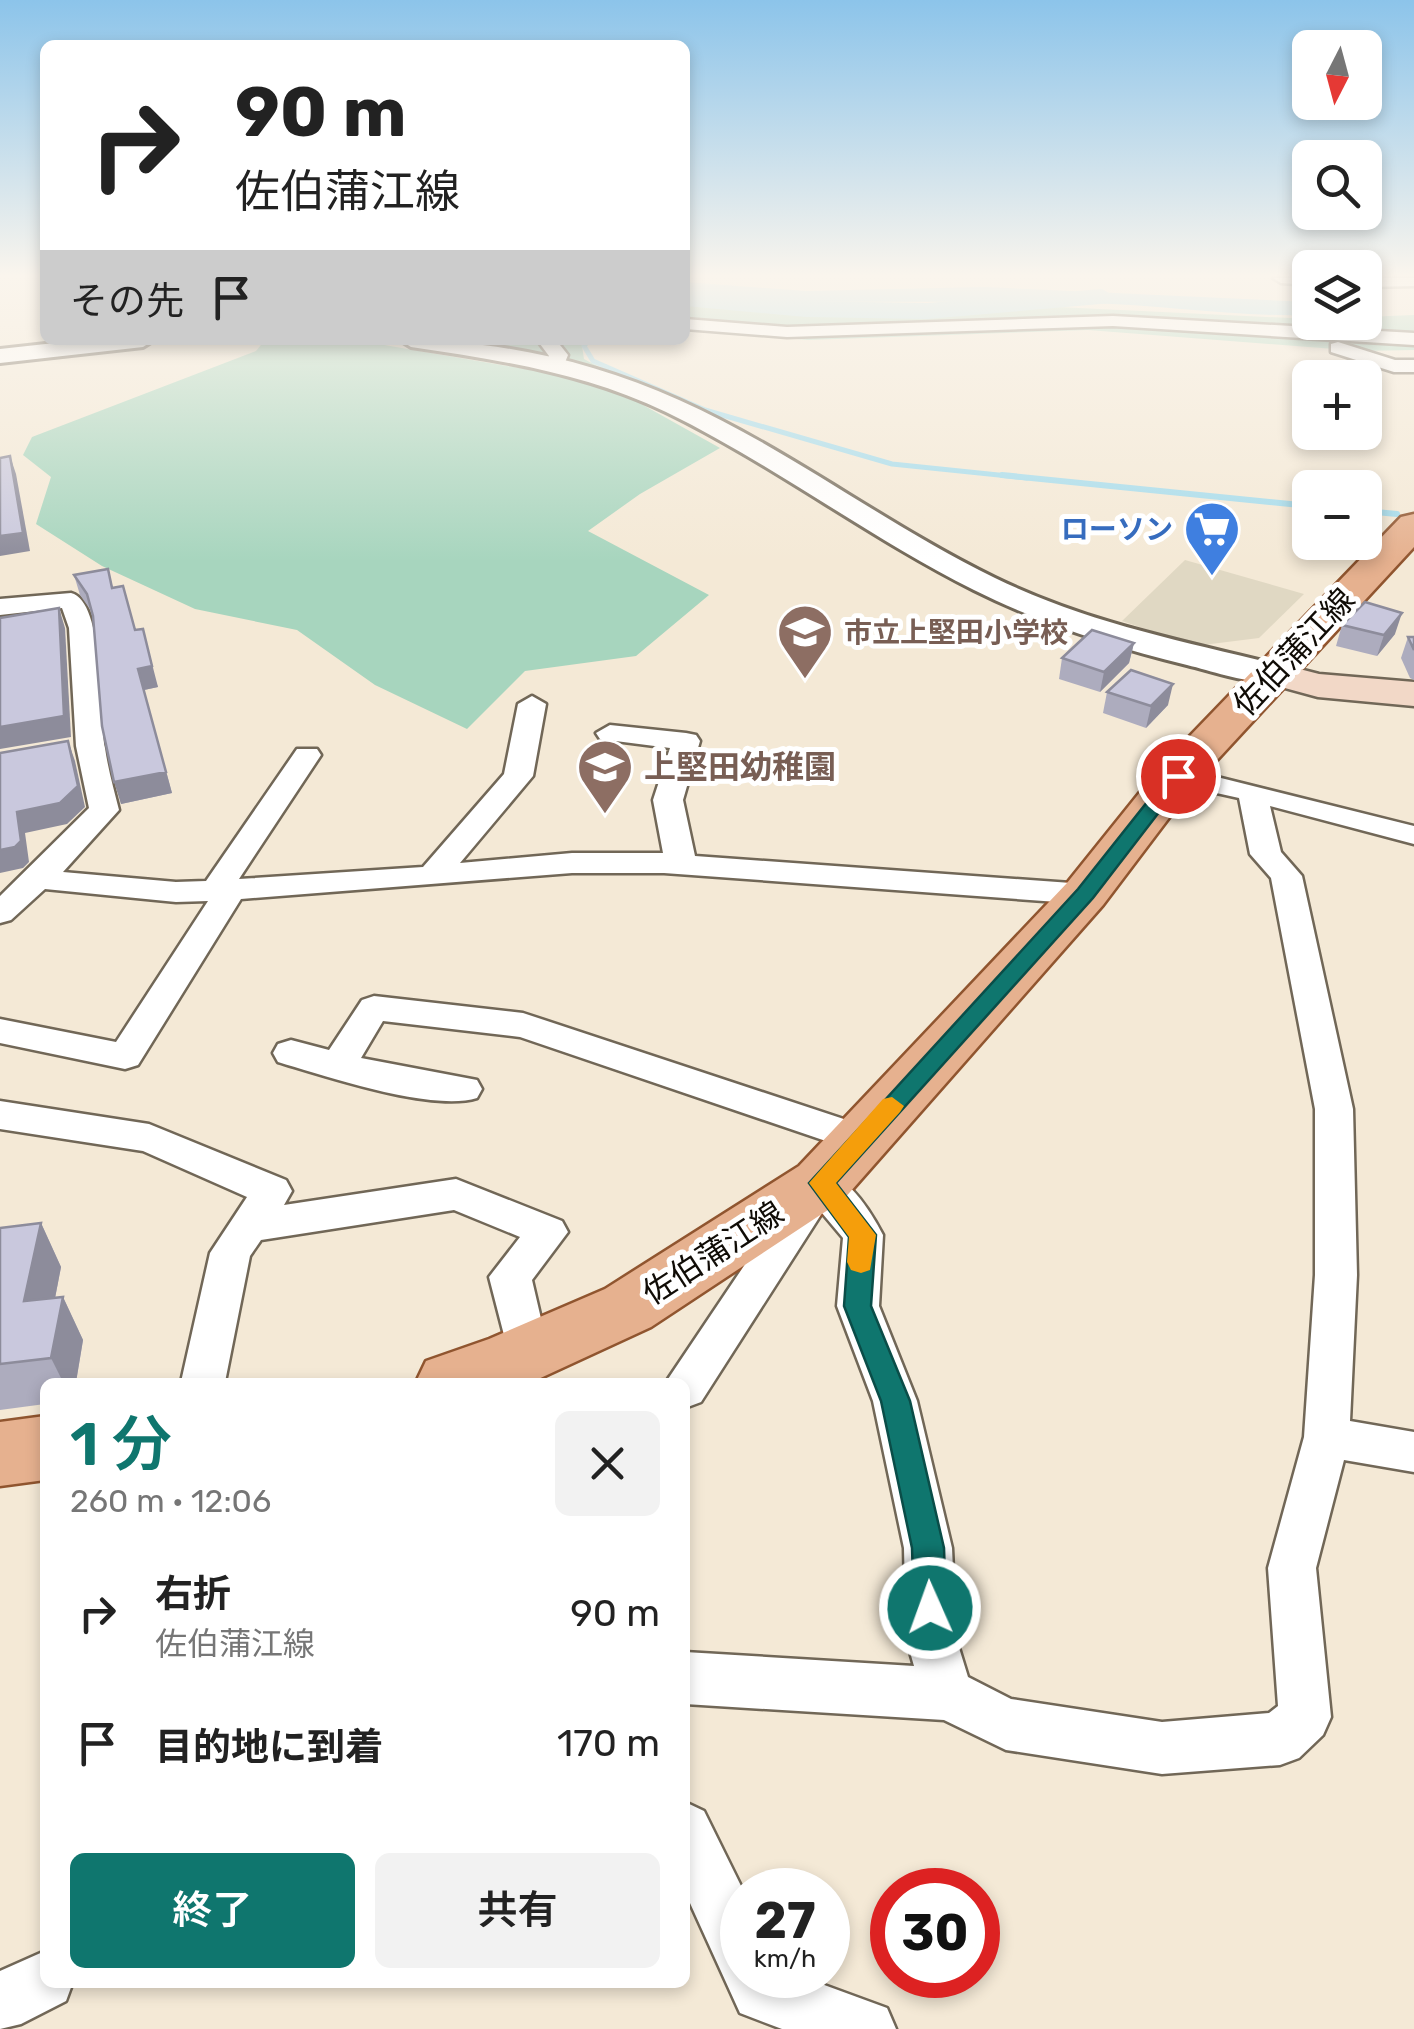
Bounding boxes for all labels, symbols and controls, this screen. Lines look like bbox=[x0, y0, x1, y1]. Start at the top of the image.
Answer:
north arrow bbox=[1292, 30, 1382, 120]
map controls bbox=[1292, 30, 1382, 560]
text: 90 m bbox=[235, 71, 407, 154]
icon: right bbox=[70, 80, 200, 210]
button: search bbox=[1292, 140, 1382, 230]
text: 佐伯蒲江線 bbox=[235, 165, 460, 218]
button: layers bbox=[1292, 250, 1382, 340]
icon: arrive bbox=[204, 270, 259, 325]
text: その先 bbox=[70, 278, 184, 324]
button: + bbox=[1292, 360, 1382, 450]
button: − bbox=[1292, 470, 1382, 560]
supermarket icon: ローソン bbox=[1182, 499, 1242, 578]
place label: ローソン bbox=[1061, 513, 1173, 546]
street label: 佐伯蒲江線 bbox=[1226, 581, 1362, 723]
school or university icon: 市立上堅田小学校 bbox=[775, 602, 835, 681]
place label: 市立上堅田小学校 bbox=[844, 616, 1068, 649]
pin bbox=[1136, 734, 1221, 819]
school or university icon: 上堅田幼稚園 bbox=[575, 737, 635, 816]
place label: 上堅田幼稚園 bbox=[644, 748, 836, 786]
icon: arrive bbox=[1151, 749, 1206, 804]
street label: 佐伯蒲江線 bbox=[636, 1193, 790, 1313]
text: 1 分 bbox=[70, 1409, 172, 1480]
button: close bbox=[555, 1411, 660, 1516]
text: 260 m · 12:06 bbox=[70, 1482, 271, 1520]
position arrow bbox=[878, 1556, 982, 1660]
text: 右折 bbox=[155, 1571, 231, 1617]
icon: right bbox=[70, 1586, 125, 1641]
text: 90 m bbox=[570, 1590, 660, 1636]
text: 佐伯蒲江線 bbox=[155, 1625, 315, 1663]
icon: arrive bbox=[70, 1716, 125, 1771]
text: 170 m bbox=[557, 1720, 660, 1766]
text: 目的地に到着 bbox=[155, 1724, 383, 1770]
button: 終了 bbox=[70, 1853, 355, 1968]
button: 共有 bbox=[375, 1853, 660, 1968]
speed limit sign: 30 bbox=[870, 1868, 1000, 1998]
text: 27 bbox=[754, 1891, 816, 1951]
text: km/h bbox=[754, 1944, 816, 1973]

